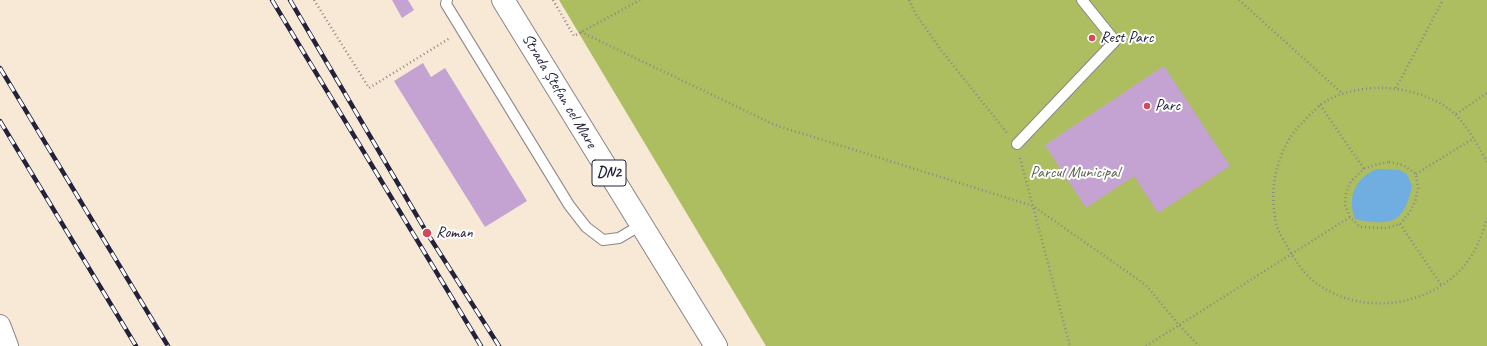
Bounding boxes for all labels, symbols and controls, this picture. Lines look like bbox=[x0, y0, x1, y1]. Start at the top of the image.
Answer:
place label: Rest Parc bbox=[1100, 28, 1153, 48]
street label: Strada Ștefan cel Mare bbox=[517, 30, 601, 152]
marker: Rest Parc bbox=[1087, 33, 1097, 43]
place label: Parc bbox=[1155, 96, 1180, 116]
marker: Parc bbox=[1142, 101, 1152, 111]
road number: DN2 bbox=[592, 160, 626, 186]
park label: Parcul Municipal bbox=[1030, 163, 1120, 183]
place label: Roman bbox=[436, 223, 473, 243]
marker: Roman bbox=[421, 227, 433, 239]

